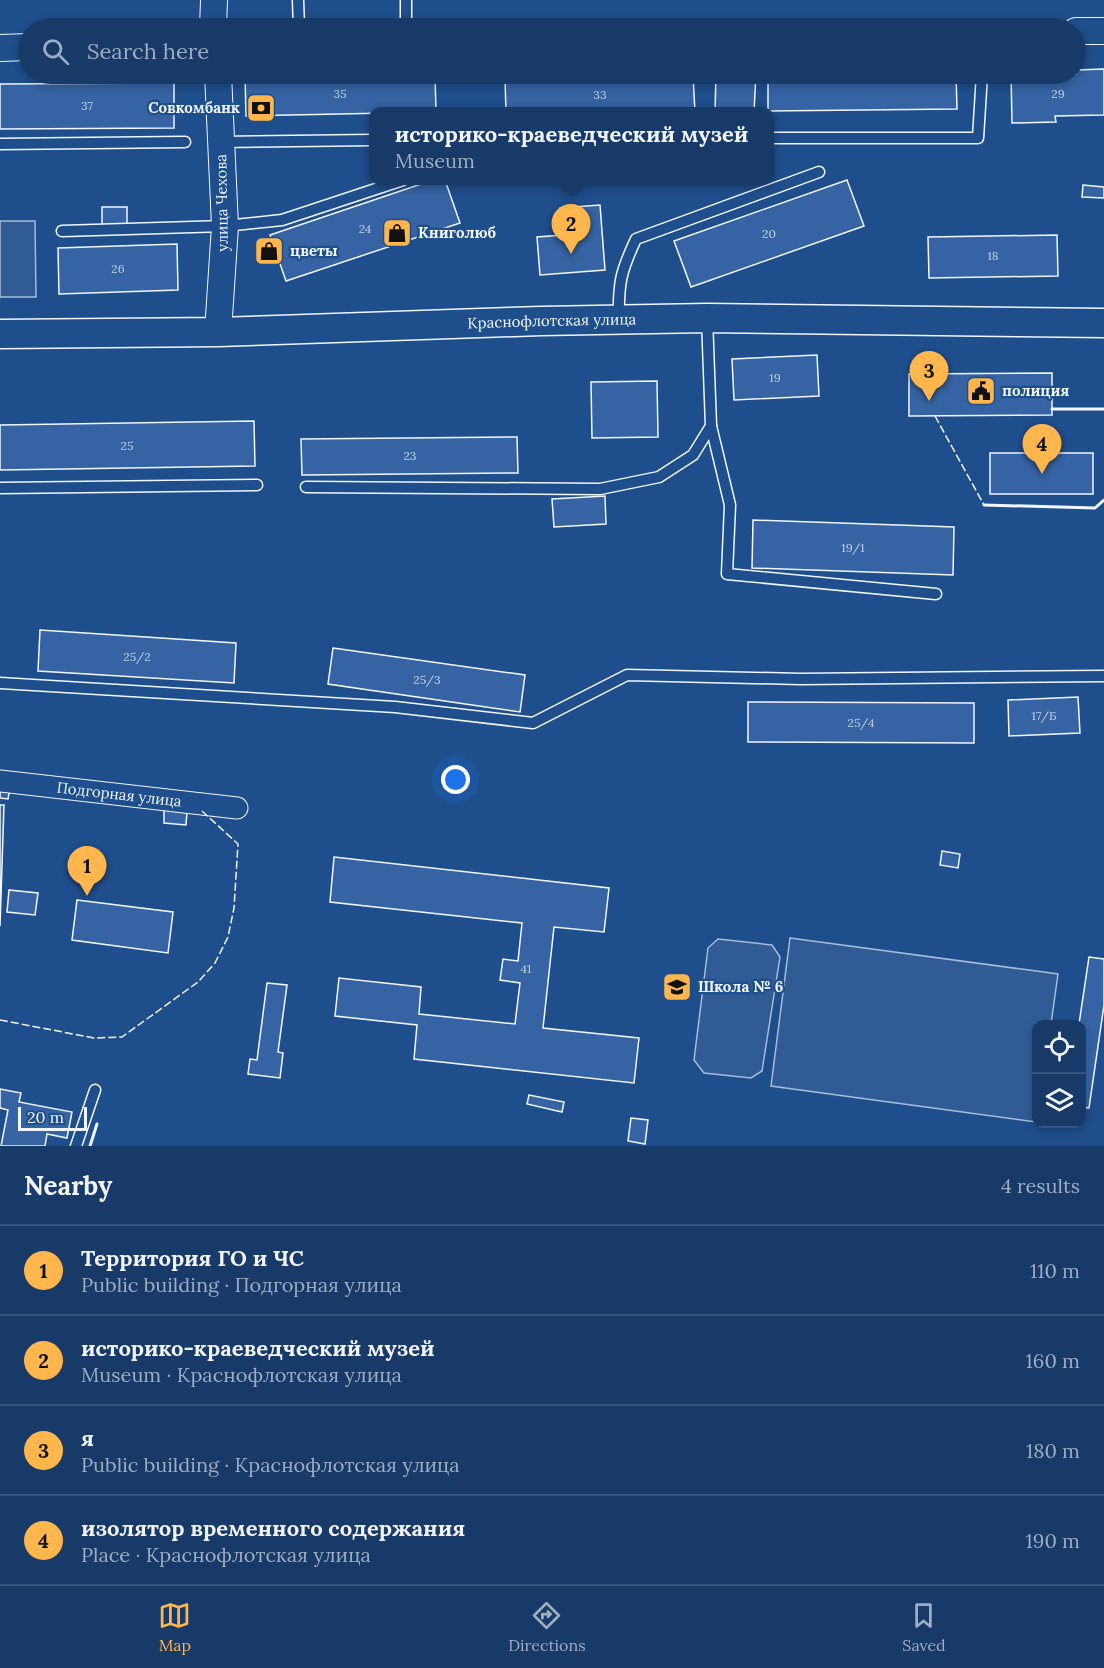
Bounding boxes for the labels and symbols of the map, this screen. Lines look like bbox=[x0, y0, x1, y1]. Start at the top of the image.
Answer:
house number: 35 bbox=[333, 86, 347, 101]
house number: 29 bbox=[1051, 86, 1065, 101]
house number: 33 bbox=[593, 87, 607, 102]
bank icon: Совкомбанк bbox=[245, 92, 277, 124]
house number: 37 bbox=[81, 98, 93, 113]
place label: Совкомбанк bbox=[148, 98, 240, 117]
street label: улица Чехова bbox=[211, 154, 232, 252]
pin: 2 bbox=[552, 204, 590, 254]
shop icon: Книголюб bbox=[381, 217, 413, 249]
house number: 24 bbox=[359, 221, 372, 236]
place label: Книголюб bbox=[418, 223, 497, 242]
house number: 20 bbox=[762, 226, 776, 241]
shop icon: цветы bbox=[253, 235, 285, 267]
place label: цветы bbox=[290, 241, 338, 260]
house number: 18 bbox=[987, 248, 999, 263]
house number: 26 bbox=[111, 261, 125, 276]
street label: Краснофлотская улица bbox=[467, 309, 637, 333]
pin: 3 bbox=[910, 352, 948, 401]
house number: 19 bbox=[769, 370, 781, 385]
public building icon: полиция bbox=[965, 375, 997, 407]
place label: полиция bbox=[1002, 381, 1069, 400]
pin: 4 bbox=[1022, 424, 1062, 474]
house number: 25 bbox=[121, 438, 133, 453]
house number: 23 bbox=[404, 448, 417, 463]
house number: 19/1 bbox=[841, 540, 865, 556]
house number: 25/2 bbox=[123, 649, 151, 665]
house number: 25/3 bbox=[413, 672, 441, 688]
house number: 17/Б bbox=[1032, 708, 1056, 724]
house number: 25/4 bbox=[848, 715, 875, 731]
your location bbox=[441, 765, 470, 794]
street label: Подгорная улица bbox=[56, 778, 183, 811]
pin: 1 bbox=[68, 846, 106, 896]
house number: 41 bbox=[521, 961, 531, 976]
school or university icon: Школа № 6 bbox=[661, 971, 693, 1003]
place label: Школа № 6 bbox=[698, 977, 783, 996]
scale bar bbox=[18, 1104, 87, 1132]

